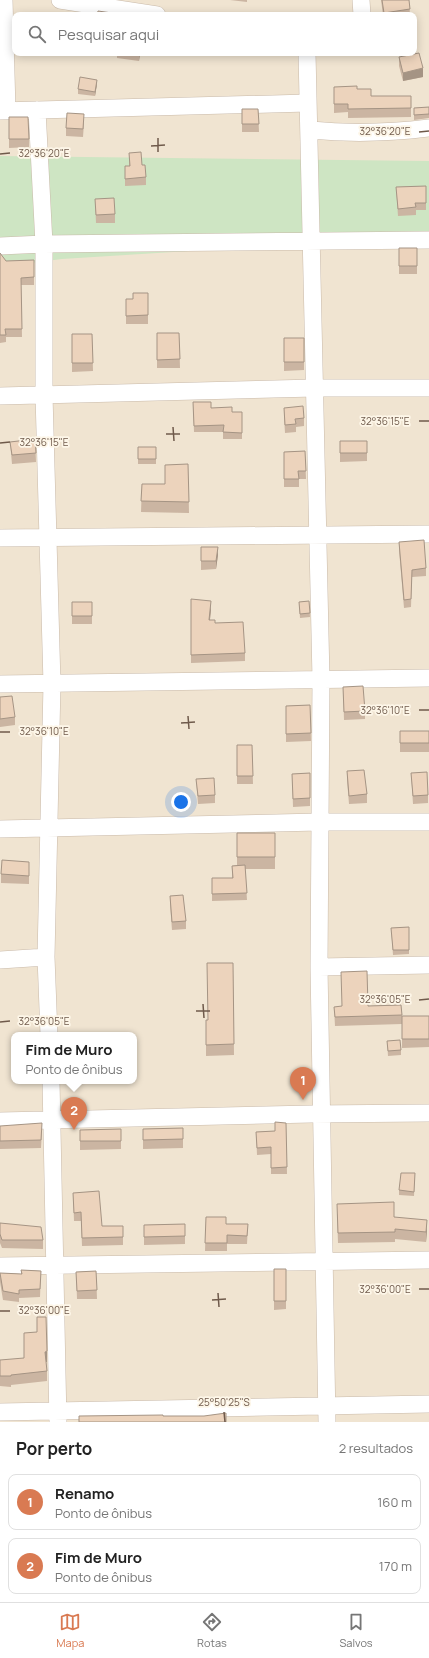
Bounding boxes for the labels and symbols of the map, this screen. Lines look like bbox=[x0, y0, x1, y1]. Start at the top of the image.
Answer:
text: 32°36'20"E bbox=[359, 124, 411, 138]
text: 32°36'20"E bbox=[18, 146, 70, 160]
text: 32°36'15"E bbox=[361, 414, 410, 428]
text: 32°36'15"E bbox=[20, 435, 69, 449]
text: 32°36'10"E bbox=[360, 703, 410, 717]
text: 32°36'10"E bbox=[19, 724, 69, 738]
your location bbox=[171, 792, 191, 812]
text: 32°36'05"E bbox=[359, 992, 411, 1006]
text: 32°36'05"E bbox=[18, 1014, 70, 1028]
pin: 1 bbox=[290, 1067, 316, 1100]
pin: 2 bbox=[61, 1097, 87, 1130]
text: 32°36'00"E bbox=[359, 1282, 411, 1296]
text: 32°36'00"E bbox=[18, 1303, 70, 1317]
text: 25°50'25"S bbox=[198, 1395, 250, 1409]

